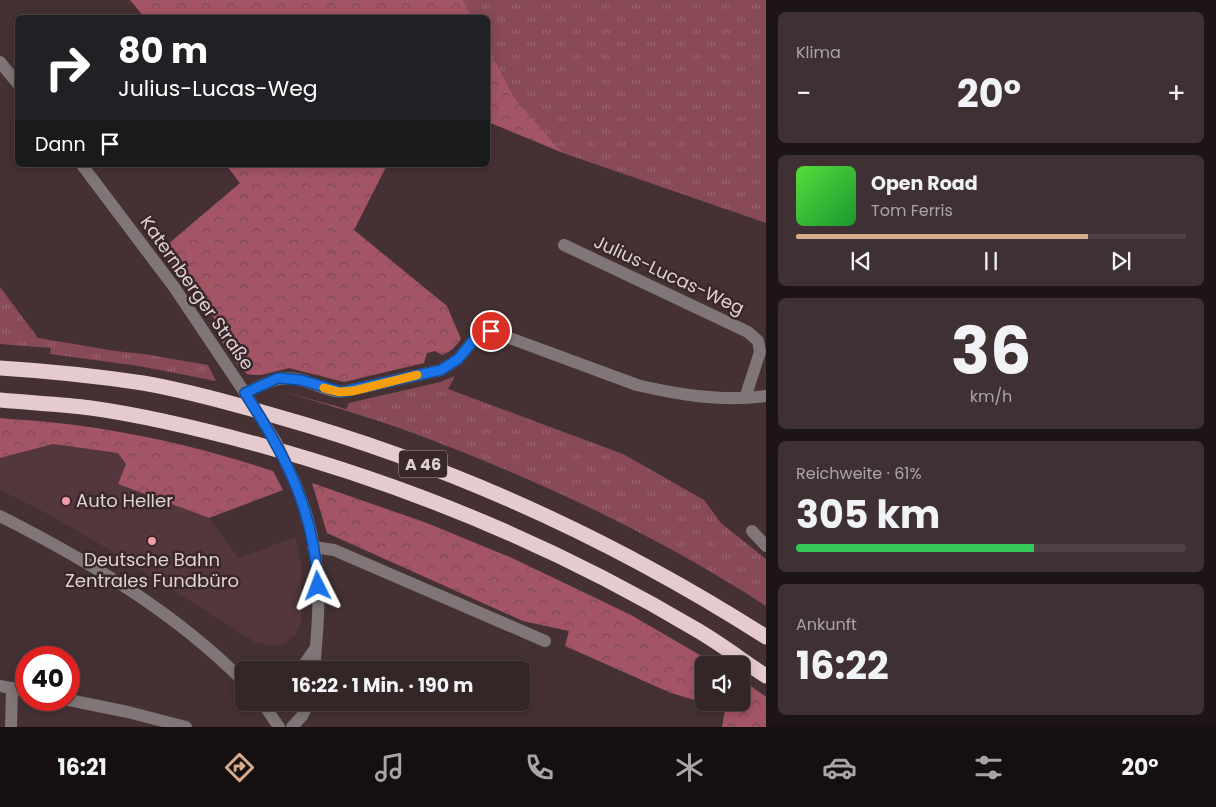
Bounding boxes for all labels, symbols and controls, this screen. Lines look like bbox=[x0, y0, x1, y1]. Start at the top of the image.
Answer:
text: 80 m bbox=[118, 26, 208, 75]
icon: right bbox=[35, 35, 100, 100]
text: Klima bbox=[796, 41, 841, 64]
text: 20° bbox=[957, 67, 1021, 120]
text: Julius-Lucas-Weg bbox=[118, 73, 318, 104]
text: − bbox=[796, 74, 811, 113]
text: + bbox=[1167, 74, 1186, 113]
icon: arrive bbox=[96, 130, 124, 158]
text: Dann bbox=[35, 131, 86, 158]
text: Open Road bbox=[871, 170, 978, 197]
text: Tom Ferris bbox=[871, 199, 953, 222]
street label: Katernberger Straße bbox=[135, 211, 260, 375]
street label: Julius-Lucas-Weg bbox=[590, 229, 749, 320]
icon: previous bbox=[847, 247, 875, 275]
icon: pause bbox=[977, 247, 1005, 275]
icon: next bbox=[1107, 247, 1135, 275]
text: 36 bbox=[951, 306, 1031, 397]
pin bbox=[470, 310, 512, 352]
icon: arrive bbox=[477, 317, 505, 345]
text: km/h bbox=[970, 385, 1012, 408]
road number: A 46 bbox=[399, 450, 447, 478]
text: Reichweite · 61% bbox=[796, 462, 922, 485]
place label: Auto Heller bbox=[76, 488, 173, 513]
text: 305 km bbox=[796, 488, 940, 541]
marker: Auto Heller bbox=[60, 495, 72, 507]
marker: Deutsche Bahn Zentrales Fundbüro bbox=[146, 535, 158, 547]
place label: Deutsche Bahn Zentrales Fundbüro bbox=[65, 547, 239, 593]
position arrow bbox=[291, 559, 343, 611]
text: Ankunft bbox=[796, 613, 857, 636]
text: 16:22 bbox=[796, 639, 889, 692]
speed limit sign: 40 bbox=[15, 646, 80, 711]
map controls bbox=[695, 656, 750, 711]
button: sound bbox=[695, 656, 750, 711]
text: 16:22 · 1 Min. · 190 m bbox=[292, 672, 473, 699]
icon: directions bbox=[222, 750, 257, 785]
icon: music bbox=[372, 750, 407, 785]
icon: phone bbox=[522, 750, 557, 785]
icon: climate bbox=[672, 750, 707, 785]
icon: car bbox=[822, 750, 857, 785]
icon: filters bbox=[971, 750, 1006, 785]
text: 16:21 bbox=[57, 752, 107, 783]
text: 20° bbox=[1121, 752, 1159, 783]

